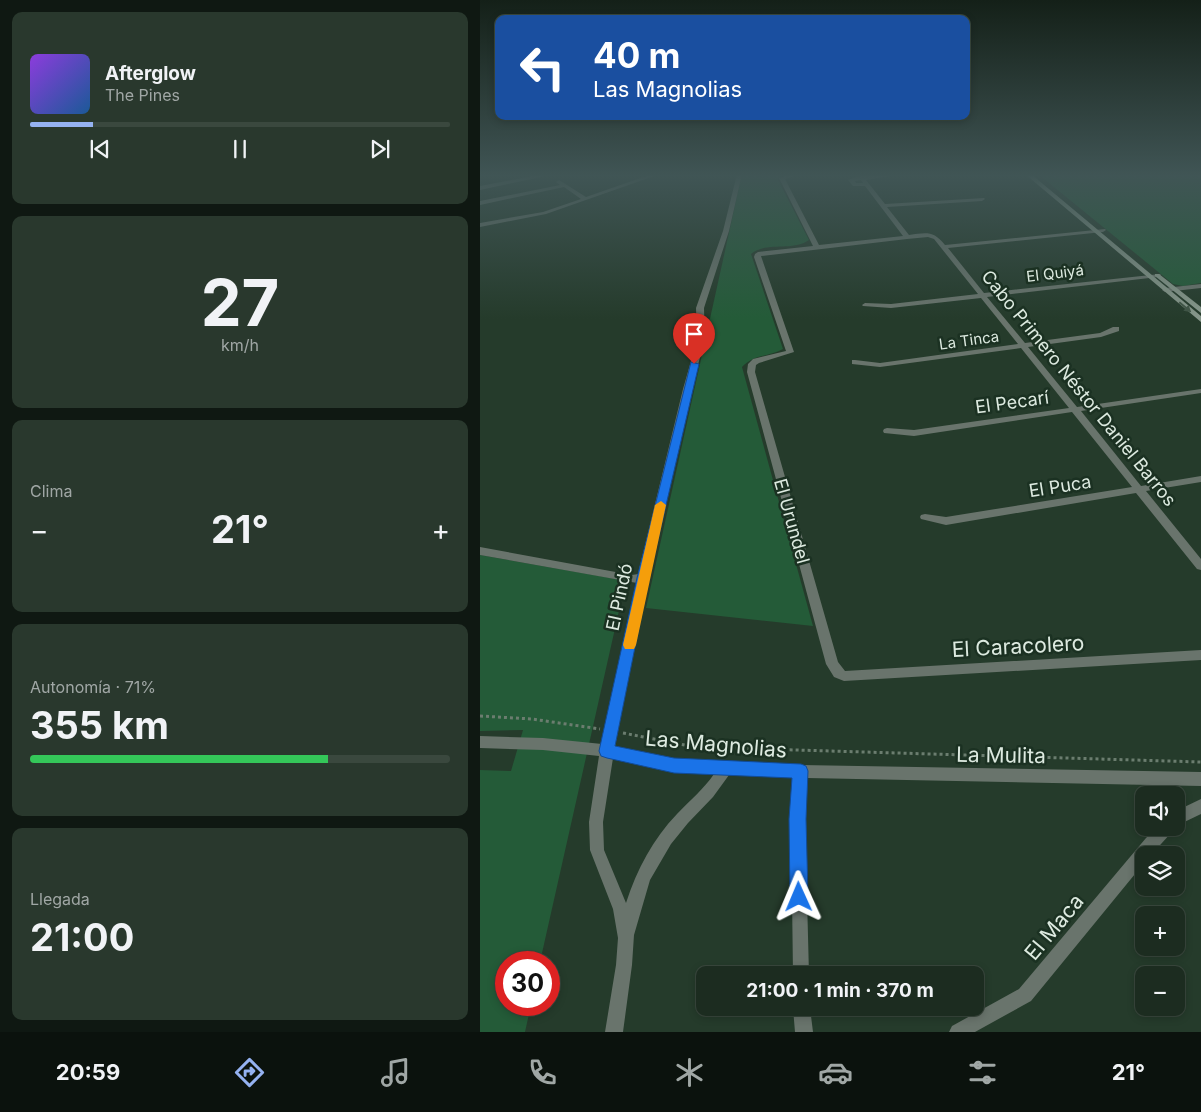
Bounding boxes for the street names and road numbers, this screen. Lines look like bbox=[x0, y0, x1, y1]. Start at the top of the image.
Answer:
street label: El Quiyá bbox=[1025, 260, 1085, 286]
street label: Cabo Primero Néstor Daniel Barros bbox=[977, 266, 1181, 510]
street label: La Tinca bbox=[938, 326, 1000, 354]
street label: El Pecarí bbox=[974, 386, 1051, 418]
street label: El Puca bbox=[1027, 471, 1093, 501]
street label: El Urundel bbox=[770, 476, 814, 566]
street label: El Pindó bbox=[602, 561, 636, 633]
street label: El Caracolero bbox=[951, 630, 1085, 662]
street label: Las Magnolias bbox=[644, 725, 788, 763]
street label: La Mulita bbox=[956, 742, 1046, 768]
street label: El Maca bbox=[1019, 889, 1089, 965]

